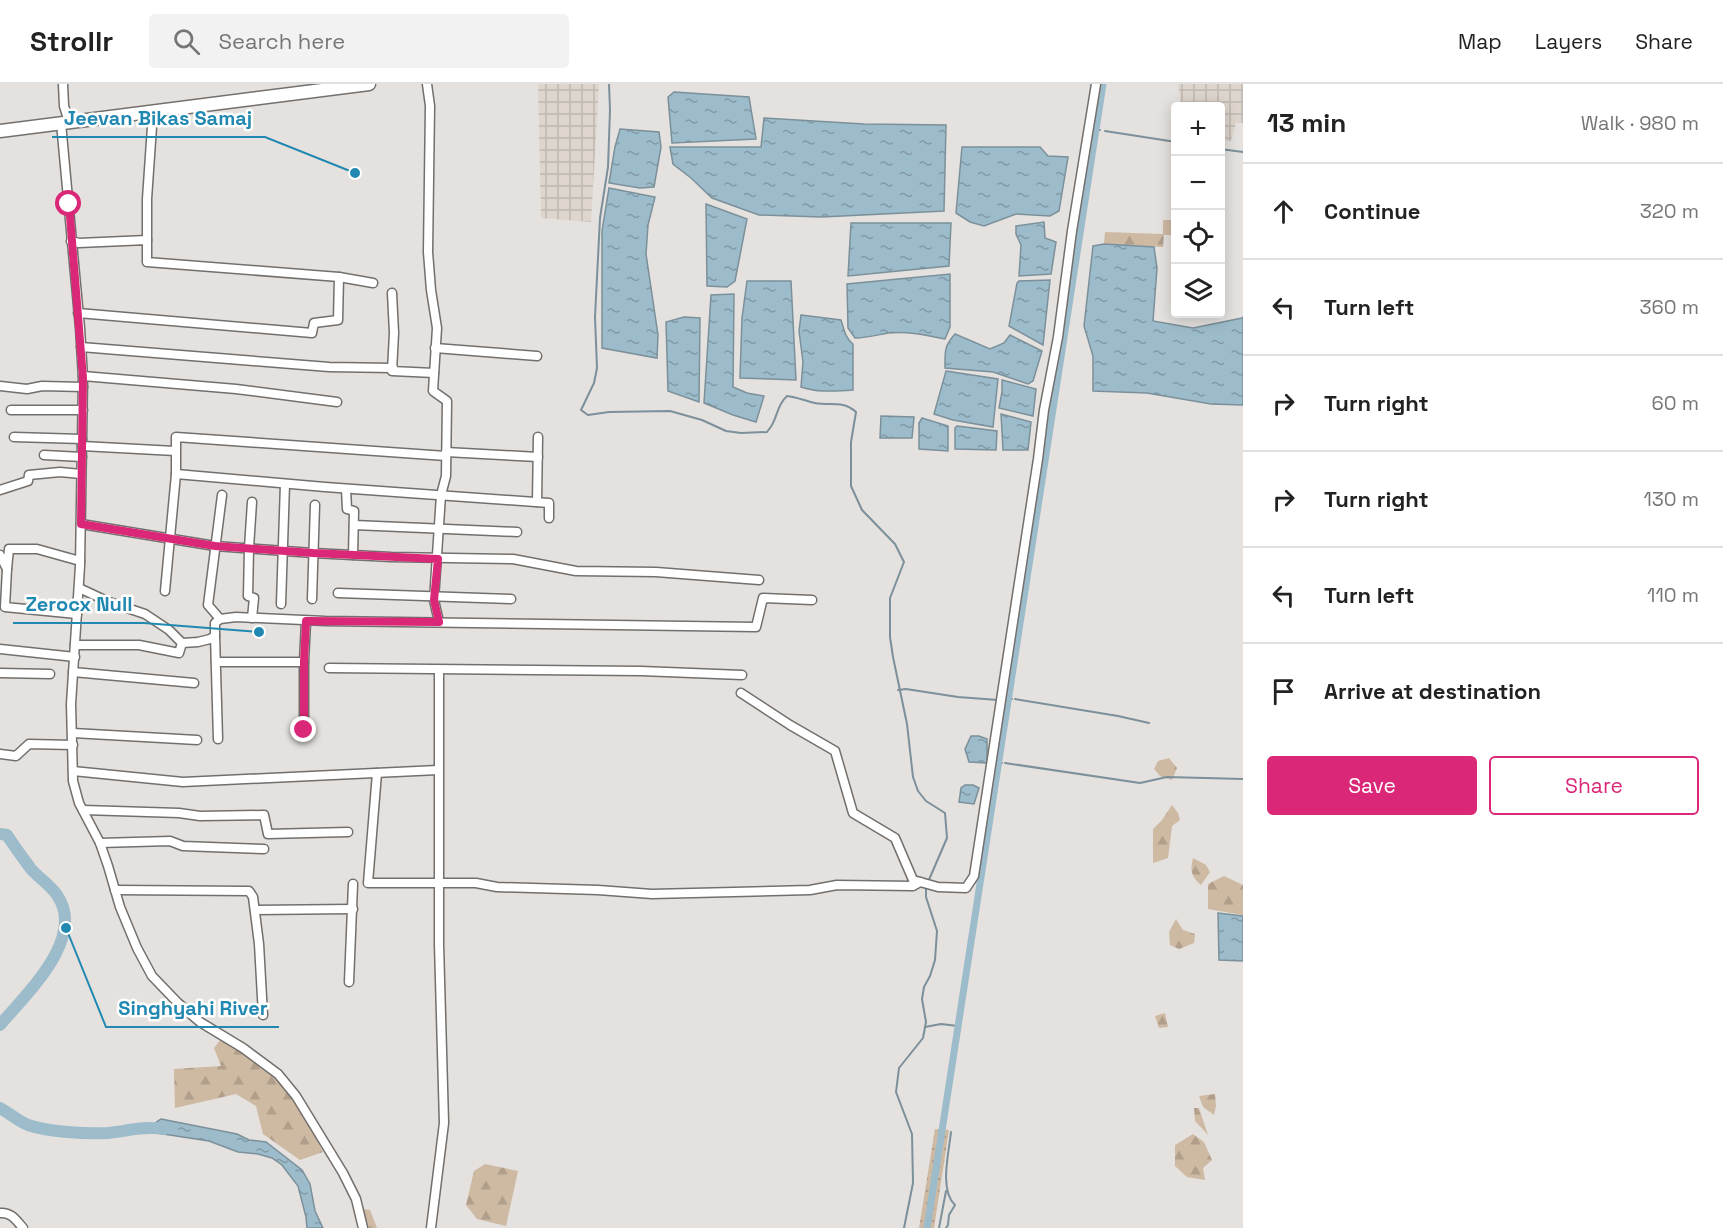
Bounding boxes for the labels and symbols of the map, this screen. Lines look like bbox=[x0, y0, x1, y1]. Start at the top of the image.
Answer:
callout: Jeevan Bikas Samaj bbox=[52, 99, 265, 137]
text: Jeevan Bikas Samaj bbox=[64, 105, 252, 131]
route start bbox=[55, 190, 81, 216]
callout: Zerocx Null bbox=[13, 585, 144, 623]
text: Zerocx Null bbox=[25, 591, 133, 617]
route end bbox=[290, 716, 316, 742]
callout: Singhyahi River bbox=[106, 989, 279, 1027]
text: Singhyahi River bbox=[118, 995, 268, 1021]

